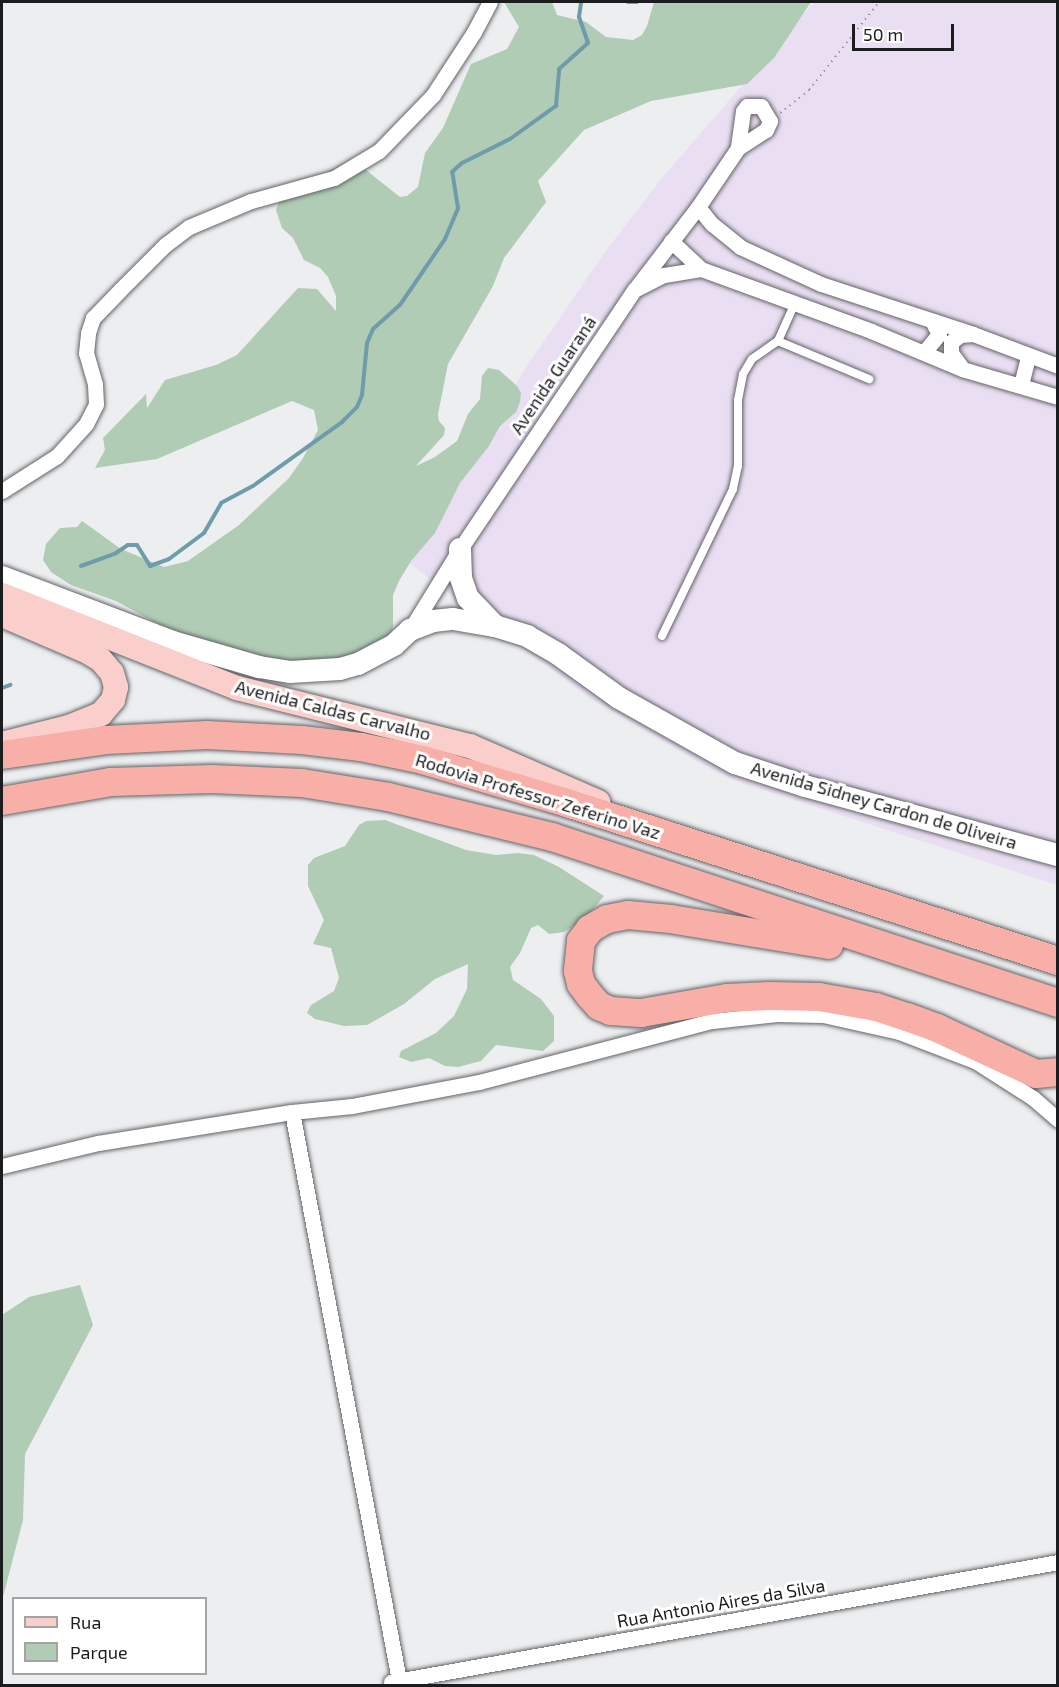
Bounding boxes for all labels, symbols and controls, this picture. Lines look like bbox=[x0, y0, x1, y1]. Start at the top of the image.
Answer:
scale bar bbox=[855, 12, 957, 50]
text: 50 m bbox=[863, 23, 903, 45]
street label: Avenida Guaraná bbox=[505, 312, 601, 438]
street label: Avenida Caldas Carvalho bbox=[233, 675, 433, 745]
street label: Rodovia Professor Zeferino Vaz bbox=[413, 748, 663, 844]
street label: Avenida Sidney Cardon de Oliveira bbox=[748, 757, 1020, 853]
street label: Rua Antonio Aires da Silva bbox=[615, 1574, 827, 1632]
legend bbox=[12, 1597, 207, 1675]
text: Rua bbox=[70, 1611, 101, 1633]
text: Parque bbox=[70, 1641, 128, 1663]

